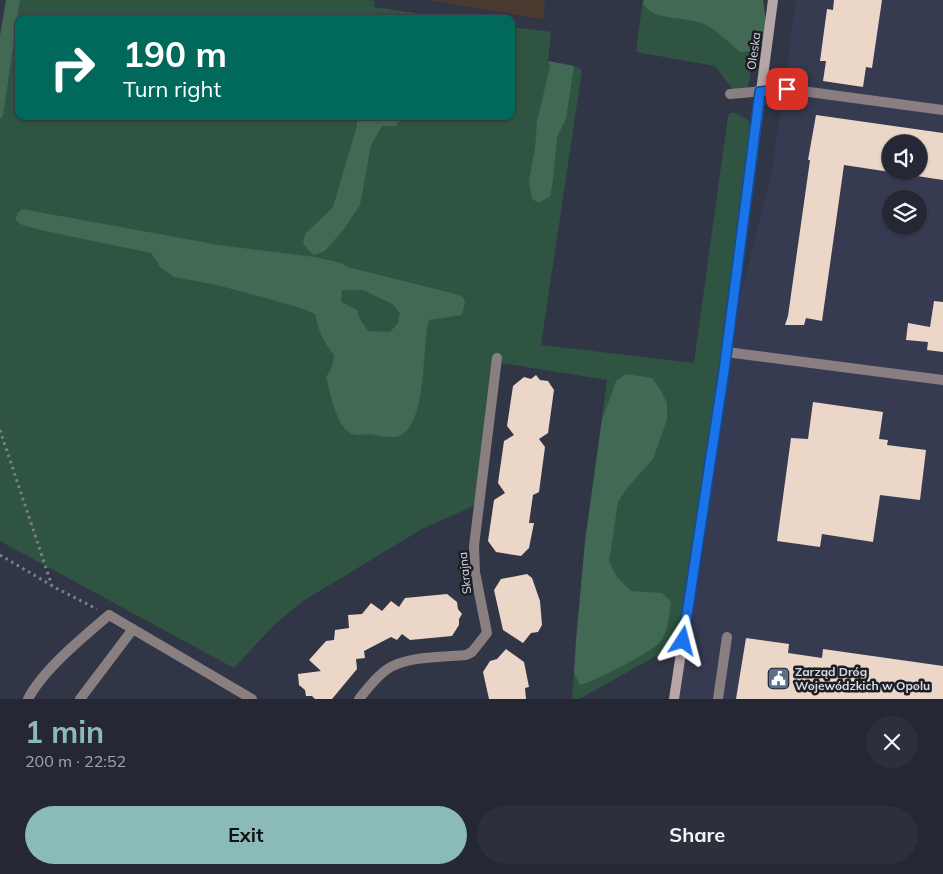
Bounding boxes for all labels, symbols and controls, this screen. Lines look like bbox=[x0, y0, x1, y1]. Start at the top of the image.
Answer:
street label: Oleska bbox=[743, 31, 764, 71]
text: 190 m bbox=[123, 32, 227, 76]
icon: right bbox=[40, 35, 105, 100]
pin bbox=[766, 68, 808, 110]
text: Turn right bbox=[123, 75, 221, 103]
icon: arrive bbox=[773, 75, 801, 103]
map controls bbox=[882, 135, 927, 235]
button: sound bbox=[882, 135, 927, 180]
button: layers bbox=[882, 190, 927, 235]
street label: Skrajna bbox=[455, 551, 474, 595]
position arrow bbox=[656, 614, 708, 666]
place label: Zarząd Dróg Wojewódzkich w Opolu bbox=[795, 664, 930, 693]
public building icon: Zarząd Dróg Wojewódzkich w Opolu bbox=[767, 667, 791, 691]
text: 1 min bbox=[25, 713, 104, 751]
button: close bbox=[866, 716, 918, 768]
text: 200 m · 22:52 bbox=[25, 751, 126, 771]
button: Exit bbox=[25, 806, 467, 864]
button: Share bbox=[477, 806, 918, 864]

